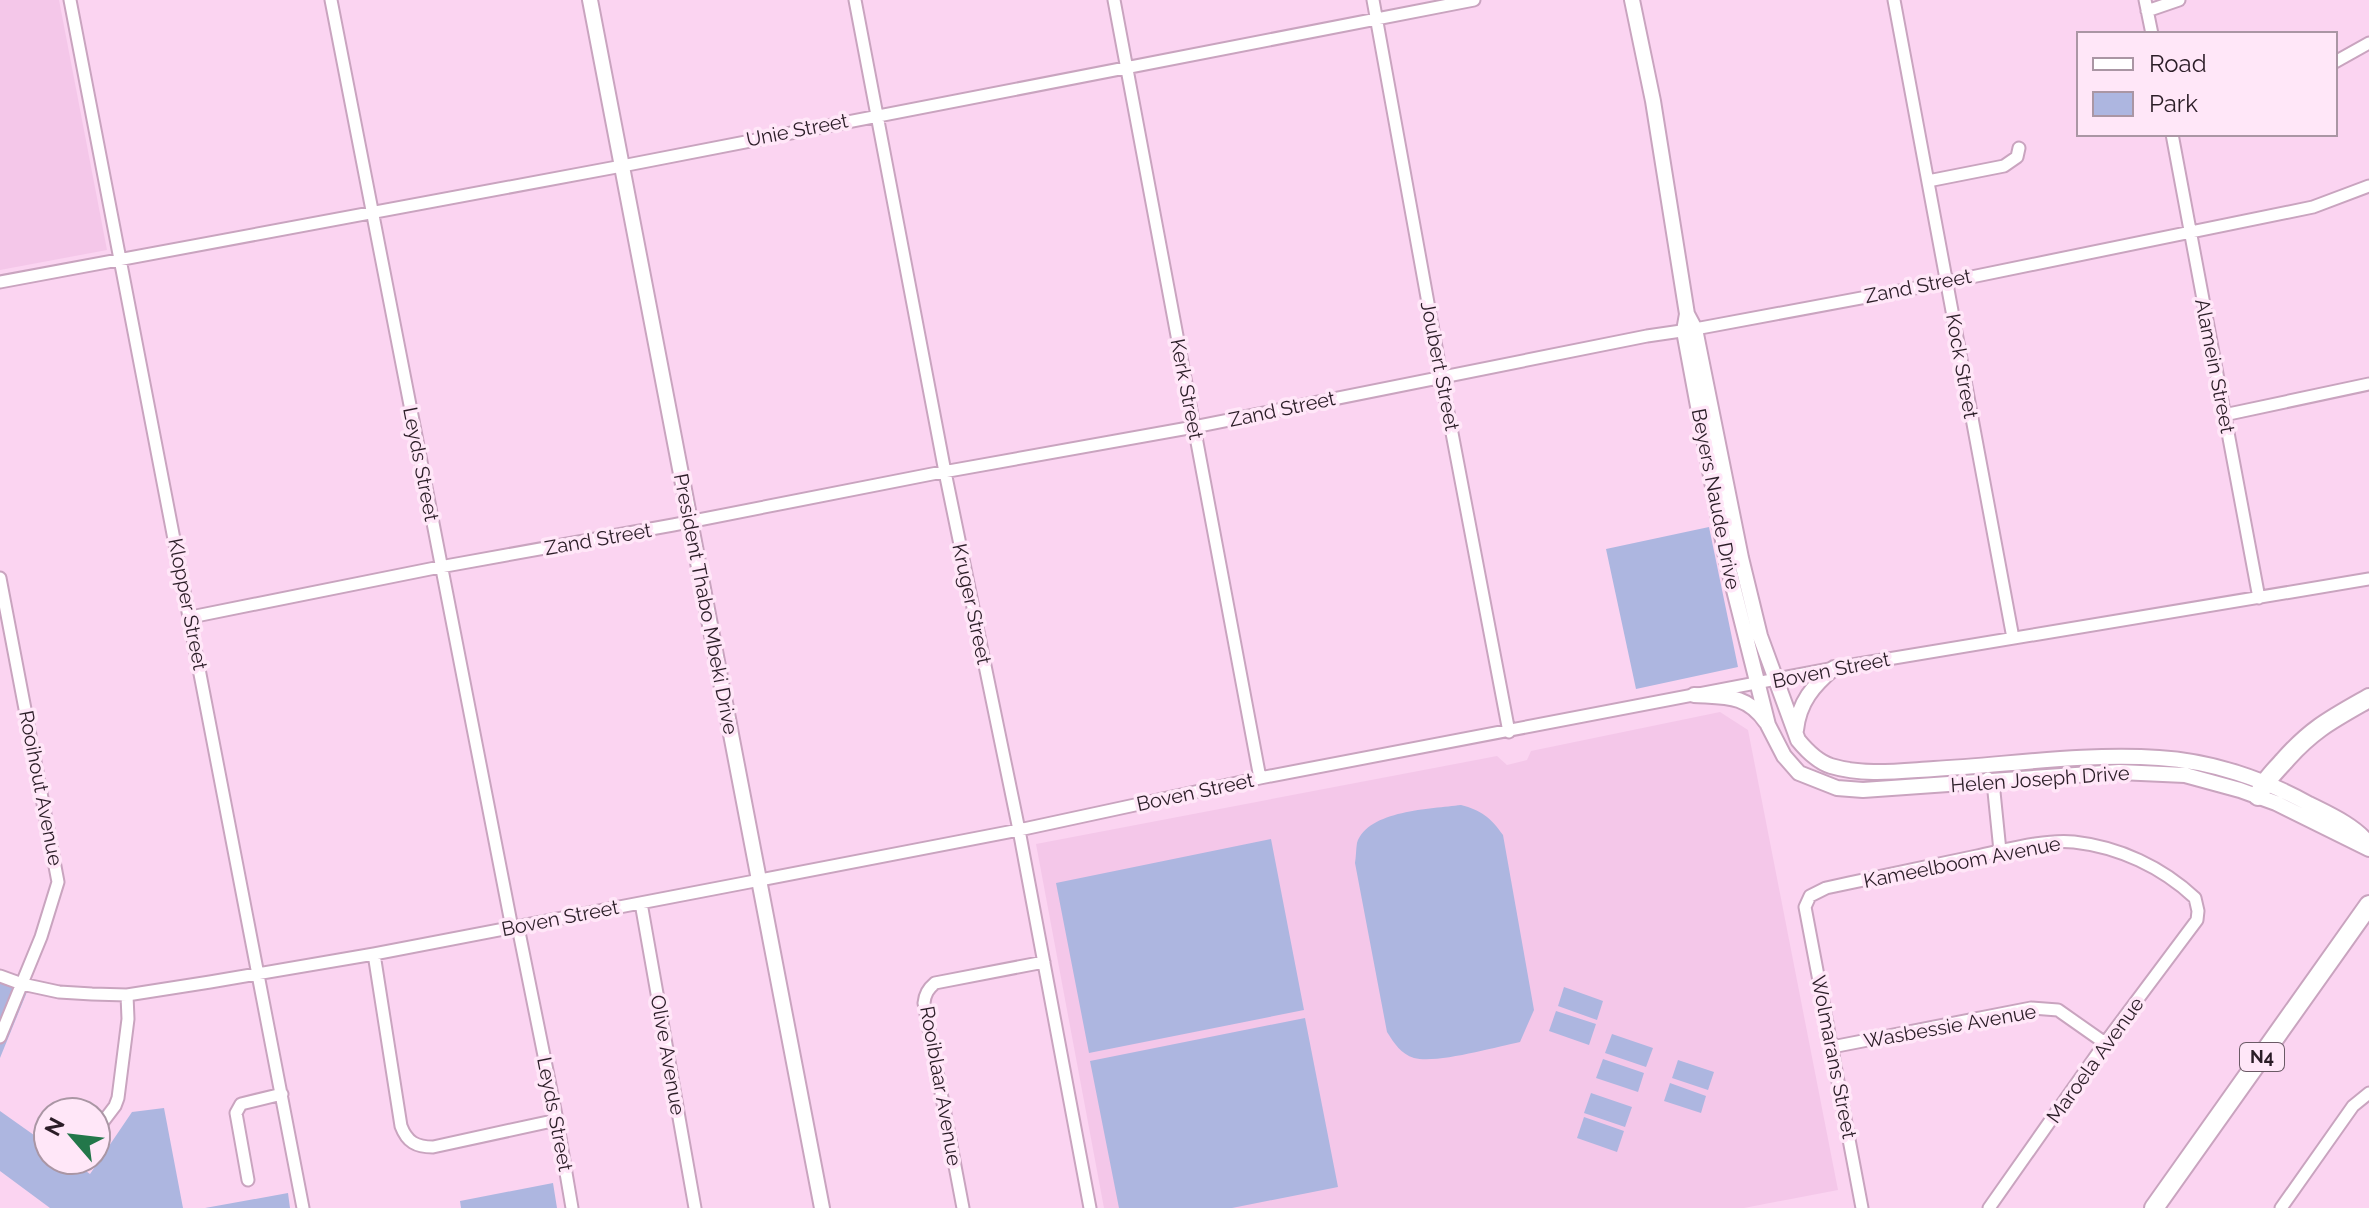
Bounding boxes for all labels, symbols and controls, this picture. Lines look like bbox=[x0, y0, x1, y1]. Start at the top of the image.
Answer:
legend bbox=[2077, 32, 2337, 136]
text: Road bbox=[2149, 49, 2207, 78]
text: Park bbox=[2149, 89, 2198, 118]
street label: Unie Street bbox=[744, 108, 850, 152]
street label: Zand Street bbox=[1863, 264, 1974, 308]
street label: Alamein Street bbox=[2190, 297, 2240, 436]
street label: Joubert Street bbox=[1416, 299, 1464, 433]
street label: Kock Street bbox=[1941, 312, 1983, 421]
street label: Kerk Street bbox=[1165, 337, 1209, 442]
street label: Zand Street bbox=[1227, 386, 1338, 432]
street label: Leyds Street bbox=[398, 405, 444, 524]
street label: Beyers Naude Drive bbox=[1687, 406, 1745, 592]
street label: President Thabo Mbeki Drive bbox=[669, 471, 743, 737]
street label: Zand Street bbox=[543, 518, 654, 560]
street label: Klopper Street bbox=[163, 536, 213, 672]
street label: Kruger Street bbox=[947, 541, 997, 667]
street label: Boven Street bbox=[1770, 647, 1892, 693]
street label: Rooihout Avenue bbox=[14, 708, 68, 868]
street label: Helen Joseph Drive bbox=[1950, 761, 2131, 797]
street label: Boven Street bbox=[1134, 768, 1256, 816]
street label: Kameelboom Avenue bbox=[1861, 831, 2063, 893]
street label: Boven Street bbox=[499, 895, 621, 941]
street label: Wolmarans Street bbox=[1806, 973, 1862, 1141]
street label: Maroela Avenue bbox=[2041, 992, 2149, 1128]
street label: Olive Avenue bbox=[646, 993, 690, 1117]
street label: Wasbessie Avenue bbox=[1862, 999, 2038, 1053]
street label: Rooiblaar Avenue bbox=[915, 1004, 967, 1168]
road number: N4 bbox=[2240, 1043, 2284, 1071]
street label: Leyds Street bbox=[532, 1055, 578, 1174]
north arrow bbox=[32, 1096, 112, 1176]
text: N bbox=[39, 1113, 70, 1140]

